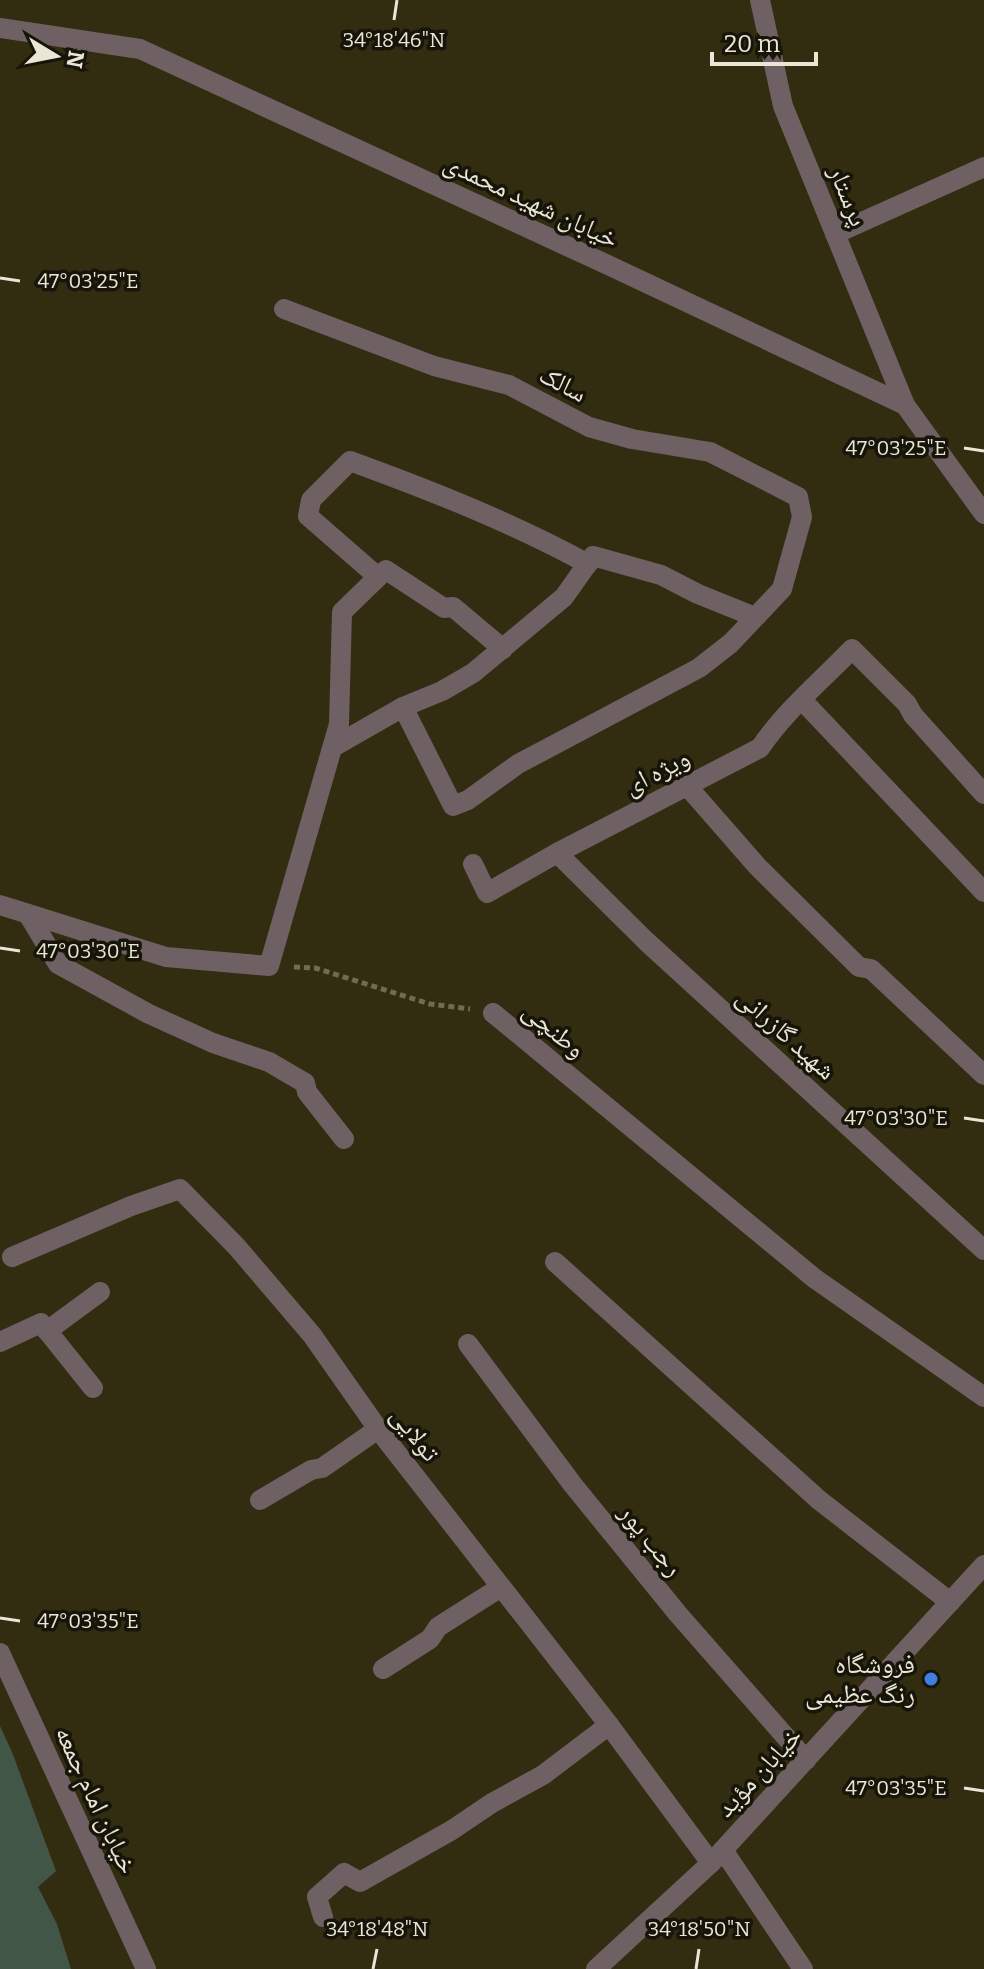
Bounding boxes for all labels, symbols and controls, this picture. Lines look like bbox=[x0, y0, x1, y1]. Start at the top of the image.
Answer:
north arrow bbox=[16, 16, 96, 96]
scale bar bbox=[712, 16, 816, 66]
text: 34°18'46"N bbox=[343, 28, 445, 52]
text: 20 m bbox=[724, 30, 780, 58]
text: N bbox=[60, 49, 90, 70]
street label: خیابان شهید محمدی bbox=[439, 147, 623, 255]
street label: پرستار bbox=[821, 160, 874, 231]
text: 47°03'25"E bbox=[37, 269, 139, 293]
street label: سالک bbox=[534, 359, 592, 409]
text: 47°03'25"E bbox=[845, 436, 947, 460]
street label: ویژه ای bbox=[619, 742, 695, 802]
text: 47°03'30"E bbox=[36, 939, 140, 963]
street label: شهید گازرانی bbox=[730, 981, 842, 1087]
street label: وطنچی bbox=[516, 995, 592, 1065]
text: 47°03'30"E bbox=[844, 1106, 948, 1130]
street label: تولایی bbox=[384, 1400, 446, 1468]
street label: رجب پور bbox=[612, 1497, 690, 1583]
text: 47°03'35"E bbox=[37, 1609, 139, 1633]
place label: فروشگاه رنگ عظیمی bbox=[805, 1649, 915, 1710]
marker: فروشگاه رنگ عظیمی bbox=[922, 1670, 940, 1688]
street label: خیابان امام جمعه bbox=[47, 1721, 144, 1879]
street label: خیابان مؤید bbox=[710, 1721, 808, 1823]
text: 47°03'35"E bbox=[845, 1776, 947, 1800]
text: 34°18'48"N bbox=[326, 1917, 428, 1941]
text: 34°18'50"N bbox=[648, 1917, 750, 1941]

